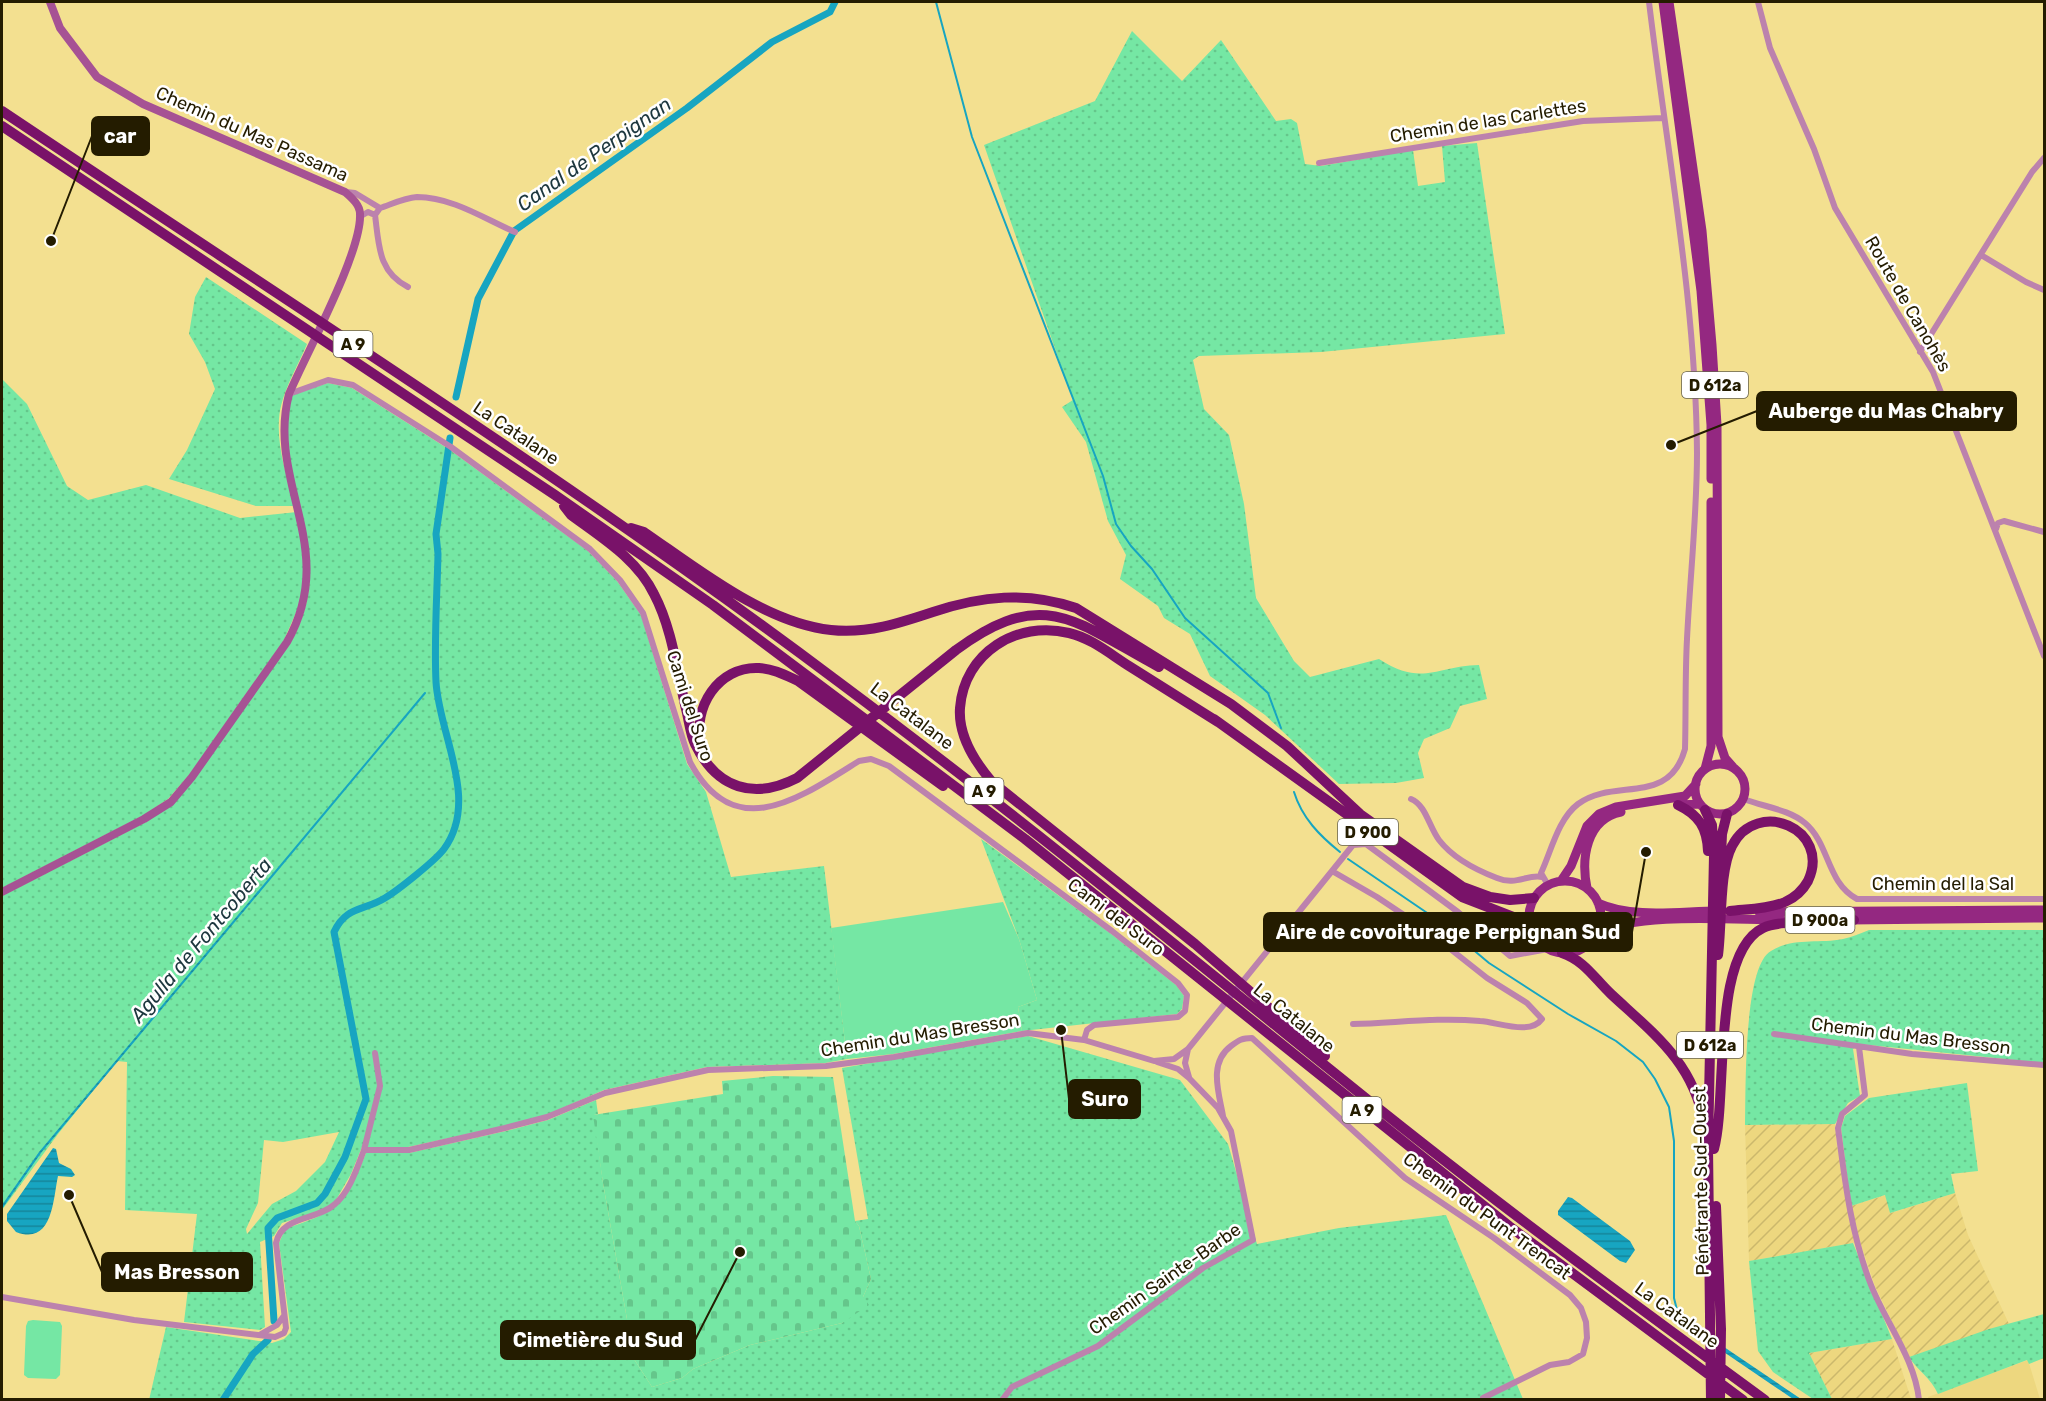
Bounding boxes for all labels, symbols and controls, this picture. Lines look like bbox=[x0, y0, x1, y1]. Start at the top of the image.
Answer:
street label: Chemin du Mas Passama bbox=[153, 82, 351, 186]
water label: Canal de Perpignan bbox=[512, 92, 676, 216]
street label: Chemin de las Carlettes bbox=[1388, 95, 1588, 147]
callout: car bbox=[92, 117, 149, 155]
text: car bbox=[104, 124, 136, 148]
street label: Route de Canohès bbox=[1860, 232, 1956, 376]
road number: A 9 bbox=[334, 331, 372, 357]
road number: D 612a bbox=[1682, 372, 1748, 398]
callout: Auberge du Mas Chabry bbox=[1757, 392, 2016, 430]
street label: La Catalane bbox=[469, 396, 563, 470]
text: Auberge du Mas Chabry bbox=[1768, 399, 2004, 423]
street label: Cami del Suro bbox=[662, 648, 718, 764]
street label: La Catalane bbox=[866, 678, 958, 754]
road number: A 9 bbox=[964, 778, 1004, 804]
road number: D 900 bbox=[1338, 819, 1398, 845]
water label: Agulla de Fontcoberta bbox=[125, 853, 277, 1028]
street label: Chemin del la Sal bbox=[1872, 873, 2014, 895]
street label: Cami del Suro bbox=[1063, 874, 1169, 960]
road number: D 900a bbox=[1786, 907, 1854, 933]
callout: Aire de covoiturage Perpignan Sud bbox=[1264, 913, 1632, 951]
text: Aire de covoiturage Perpignan Sud bbox=[1276, 920, 1620, 944]
street label: La Catalane bbox=[1249, 978, 1339, 1058]
street label: Chemin du Mas Bresson bbox=[819, 1008, 1021, 1062]
street label: Chemin du Mas Bresson bbox=[1810, 1013, 2012, 1059]
road number: D 612a bbox=[1677, 1032, 1743, 1058]
callout: Suro bbox=[1069, 1080, 1140, 1118]
street label: Pénétrante Sud-Ouest bbox=[1688, 1086, 1714, 1276]
text: Suro bbox=[1081, 1087, 1129, 1111]
road number: A 9 bbox=[1342, 1097, 1382, 1123]
street label: Chemin du Punt Trencat bbox=[1399, 1148, 1575, 1284]
street label: Chemin Sainte-Barbe bbox=[1085, 1218, 1245, 1340]
callout: Mas Bresson bbox=[102, 1253, 252, 1291]
text: Mas Bresson bbox=[114, 1260, 240, 1284]
street label: La Catalane bbox=[1631, 1277, 1723, 1353]
callout: Cimetière du Sud bbox=[501, 1321, 695, 1359]
text: Cimetière du Sud bbox=[513, 1328, 683, 1352]

